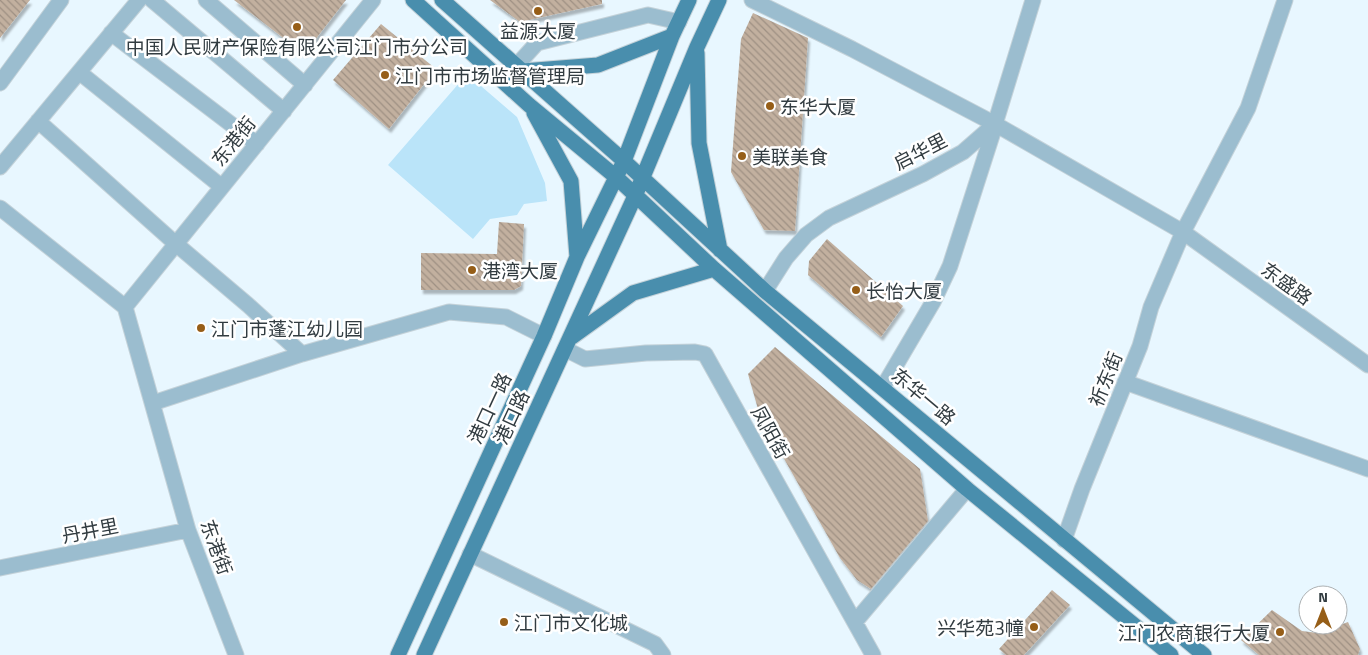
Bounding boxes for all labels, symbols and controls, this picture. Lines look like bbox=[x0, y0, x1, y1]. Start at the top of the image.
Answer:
marker: 益源大厦 bbox=[532, 5, 544, 17]
place label: 益源大厦 bbox=[500, 16, 576, 45]
marker: 中国人民财产保险有限公司江门市分公司 bbox=[291, 21, 303, 33]
place label: 中国人民财产保险有限公司江门市分公司 bbox=[126, 32, 468, 61]
place label: 江门市市场监督管理局 bbox=[395, 61, 585, 90]
marker: 江门市市场监督管理局 bbox=[379, 69, 391, 81]
place label: 东华大厦 bbox=[780, 92, 856, 121]
marker: 东华大厦 bbox=[764, 100, 776, 112]
street label: 东港街 bbox=[204, 110, 262, 172]
street label: 启华里 bbox=[888, 125, 952, 177]
place label: 美联美食 bbox=[752, 142, 828, 171]
marker: 美联美食 bbox=[736, 150, 748, 162]
street label: 东盛路 bbox=[1255, 255, 1319, 311]
place label: 港湾大厦 bbox=[482, 256, 558, 285]
marker: 港湾大厦 bbox=[466, 264, 478, 276]
place label: 长怡大厦 bbox=[866, 276, 942, 305]
marker: 长怡大厦 bbox=[850, 284, 862, 296]
place label: 江门市蓬江幼儿园 bbox=[211, 314, 363, 343]
marker: 江门市蓬江幼儿园 bbox=[195, 322, 207, 334]
street label: 祈东街 bbox=[1081, 347, 1129, 411]
street label: 东华一路 bbox=[886, 360, 962, 432]
street label: 港口一路 bbox=[460, 367, 518, 449]
street label: 港口路 bbox=[486, 385, 536, 449]
street label: 凤阳街 bbox=[744, 400, 798, 464]
street label: 丹井里 bbox=[59, 510, 121, 550]
street label: 东港街 bbox=[194, 515, 240, 579]
north arrow bbox=[1298, 585, 1348, 635]
text: N bbox=[1318, 586, 1328, 607]
place label: 江门市文化城 bbox=[514, 608, 628, 637]
place label: 兴华苑3幢 bbox=[937, 613, 1024, 642]
marker: 江门市文化城 bbox=[498, 616, 510, 628]
place label: 江门农商银行大厦 bbox=[1118, 618, 1270, 647]
marker: 兴华苑3幢 bbox=[1028, 621, 1040, 633]
marker: 江门农商银行大厦 bbox=[1274, 626, 1286, 638]

